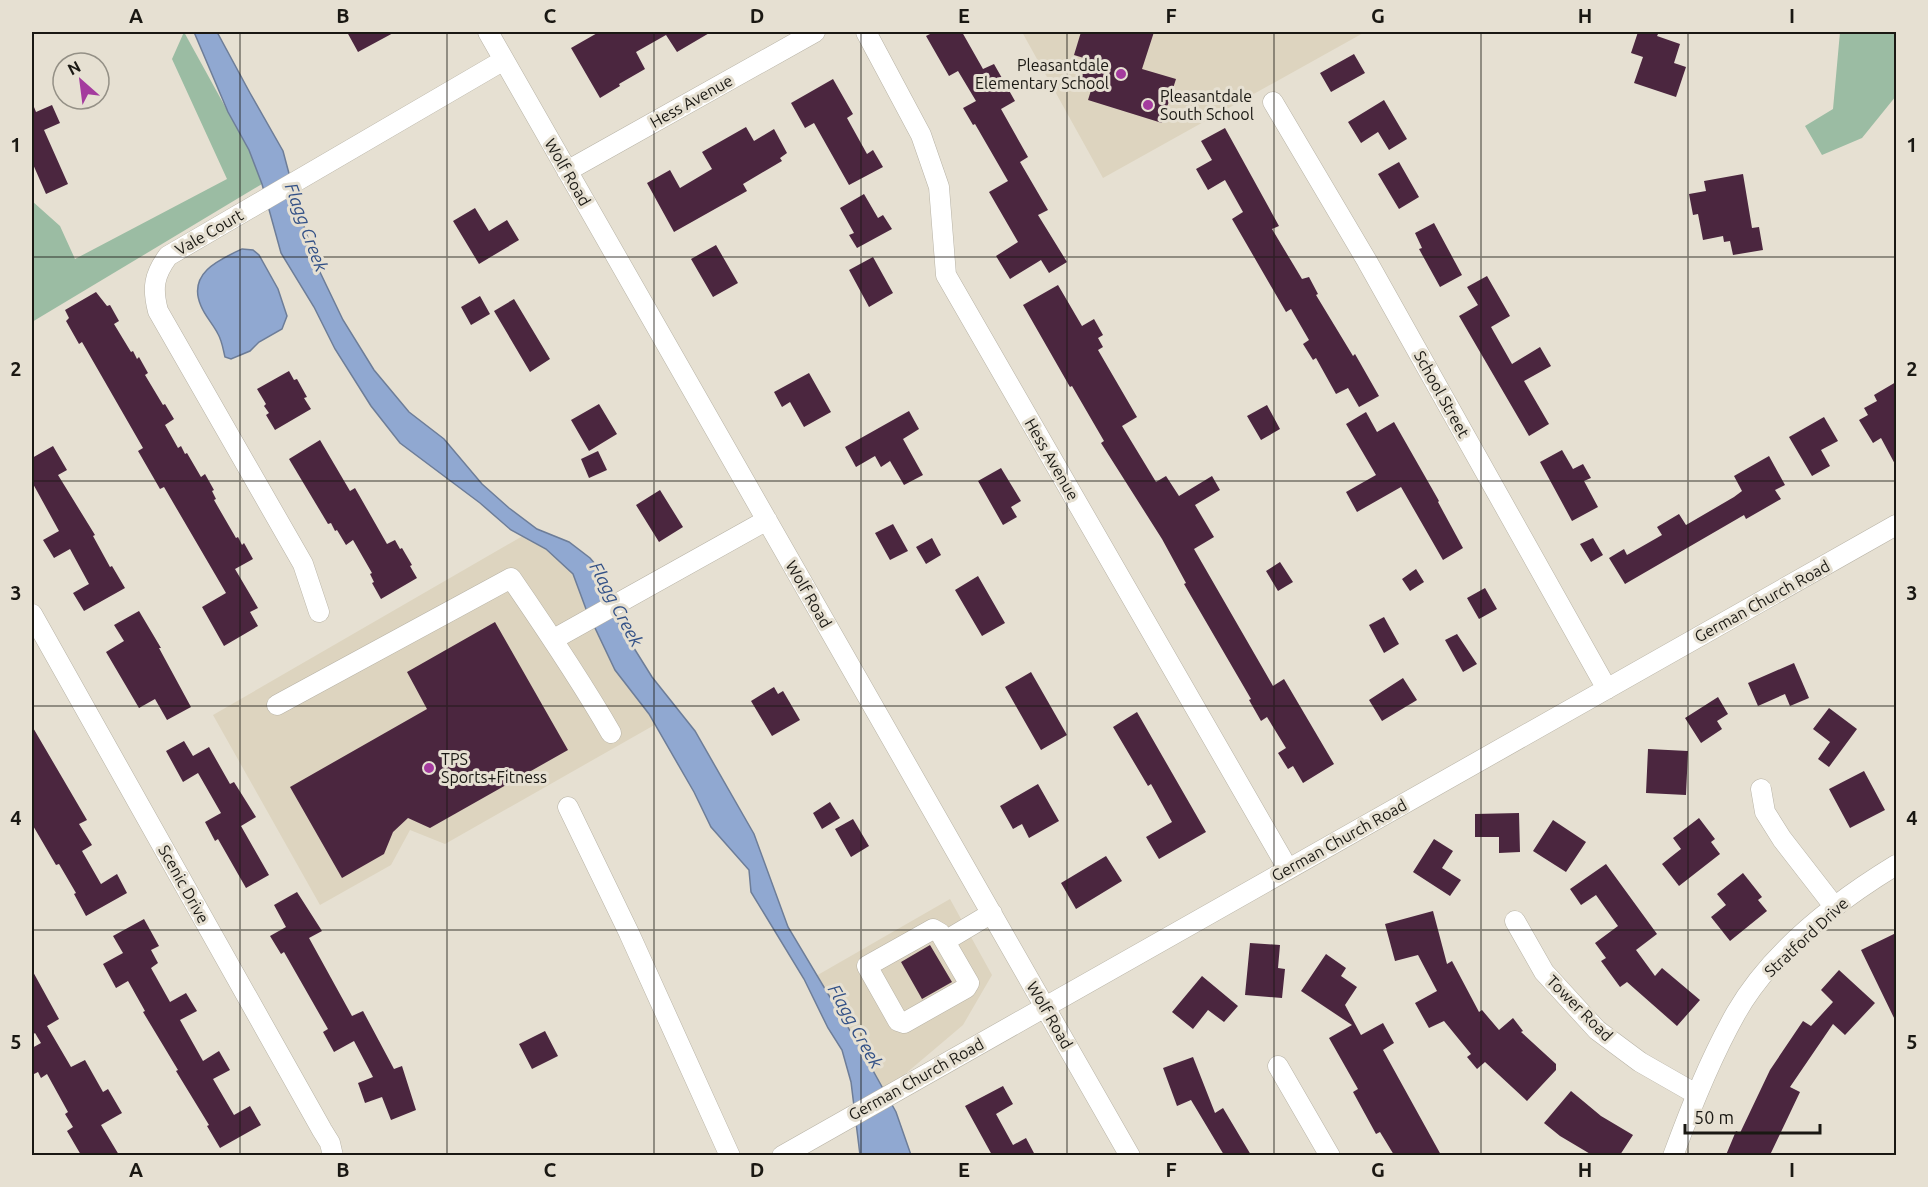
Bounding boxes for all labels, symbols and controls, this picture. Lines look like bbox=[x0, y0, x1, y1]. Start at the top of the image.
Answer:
text: A bbox=[129, 4, 143, 27]
text: B bbox=[336, 4, 350, 27]
text: C bbox=[544, 4, 557, 27]
text: D bbox=[750, 4, 764, 27]
text: E bbox=[958, 4, 970, 27]
text: F bbox=[1165, 4, 1177, 27]
text: G bbox=[1371, 4, 1385, 27]
text: H bbox=[1578, 4, 1592, 27]
text: I bbox=[1789, 4, 1795, 27]
north arrow bbox=[51, 51, 111, 111]
place label: Pleasantdale Elementary School bbox=[975, 56, 1109, 92]
text: N bbox=[64, 57, 83, 79]
marker: Pleasantdale Elementary School bbox=[1114, 67, 1128, 81]
street label: Hess Avenue bbox=[647, 71, 735, 131]
place label: Pleasantdale South School bbox=[1160, 87, 1254, 123]
marker: Pleasantdale South School bbox=[1141, 98, 1155, 112]
text: 1 bbox=[10, 133, 22, 156]
text: 1 bbox=[1906, 133, 1918, 156]
street label: Wolf Road bbox=[542, 135, 594, 209]
water label: Flagg Creek bbox=[282, 180, 333, 275]
street label: Vale Court bbox=[172, 205, 247, 259]
street label: School Street bbox=[1411, 348, 1474, 441]
text: 2 bbox=[10, 357, 22, 380]
text: 2 bbox=[1906, 357, 1918, 380]
street label: Hess Avenue bbox=[1021, 415, 1083, 503]
street label: German Church Road bbox=[1691, 556, 1833, 646]
street label: Wolf Road bbox=[783, 557, 835, 631]
water label: Flagg Creek bbox=[586, 558, 648, 650]
text: 3 bbox=[10, 581, 22, 604]
text: 3 bbox=[1906, 581, 1918, 604]
place label: TPS Sports+Fitness bbox=[441, 750, 547, 786]
marker: TPS Sports+Fitness bbox=[422, 761, 436, 775]
street label: German Church Road bbox=[1268, 795, 1410, 885]
text: 4 bbox=[10, 806, 22, 829]
text: 4 bbox=[1906, 806, 1918, 829]
street label: Scenic Drive bbox=[155, 842, 213, 926]
street label: Stratford Drive bbox=[1761, 894, 1851, 980]
street label: Tower Road bbox=[1543, 971, 1617, 1045]
street label: Wolf Road bbox=[1024, 978, 1076, 1052]
water label: Flagg Creek bbox=[825, 980, 888, 1072]
text: 5 bbox=[10, 1030, 22, 1053]
text: 5 bbox=[1906, 1030, 1918, 1053]
street label: German Church Road bbox=[845, 1034, 987, 1124]
scale bar bbox=[1685, 1097, 1820, 1135]
text: 50 m bbox=[1694, 1107, 1734, 1127]
text: A bbox=[129, 1158, 143, 1181]
text: B bbox=[336, 1158, 350, 1181]
text: C bbox=[544, 1158, 557, 1181]
text: D bbox=[750, 1158, 764, 1181]
text: E bbox=[958, 1158, 970, 1181]
text: F bbox=[1165, 1158, 1177, 1181]
text: G bbox=[1371, 1158, 1385, 1181]
text: H bbox=[1578, 1158, 1592, 1181]
text: I bbox=[1789, 1158, 1795, 1181]

